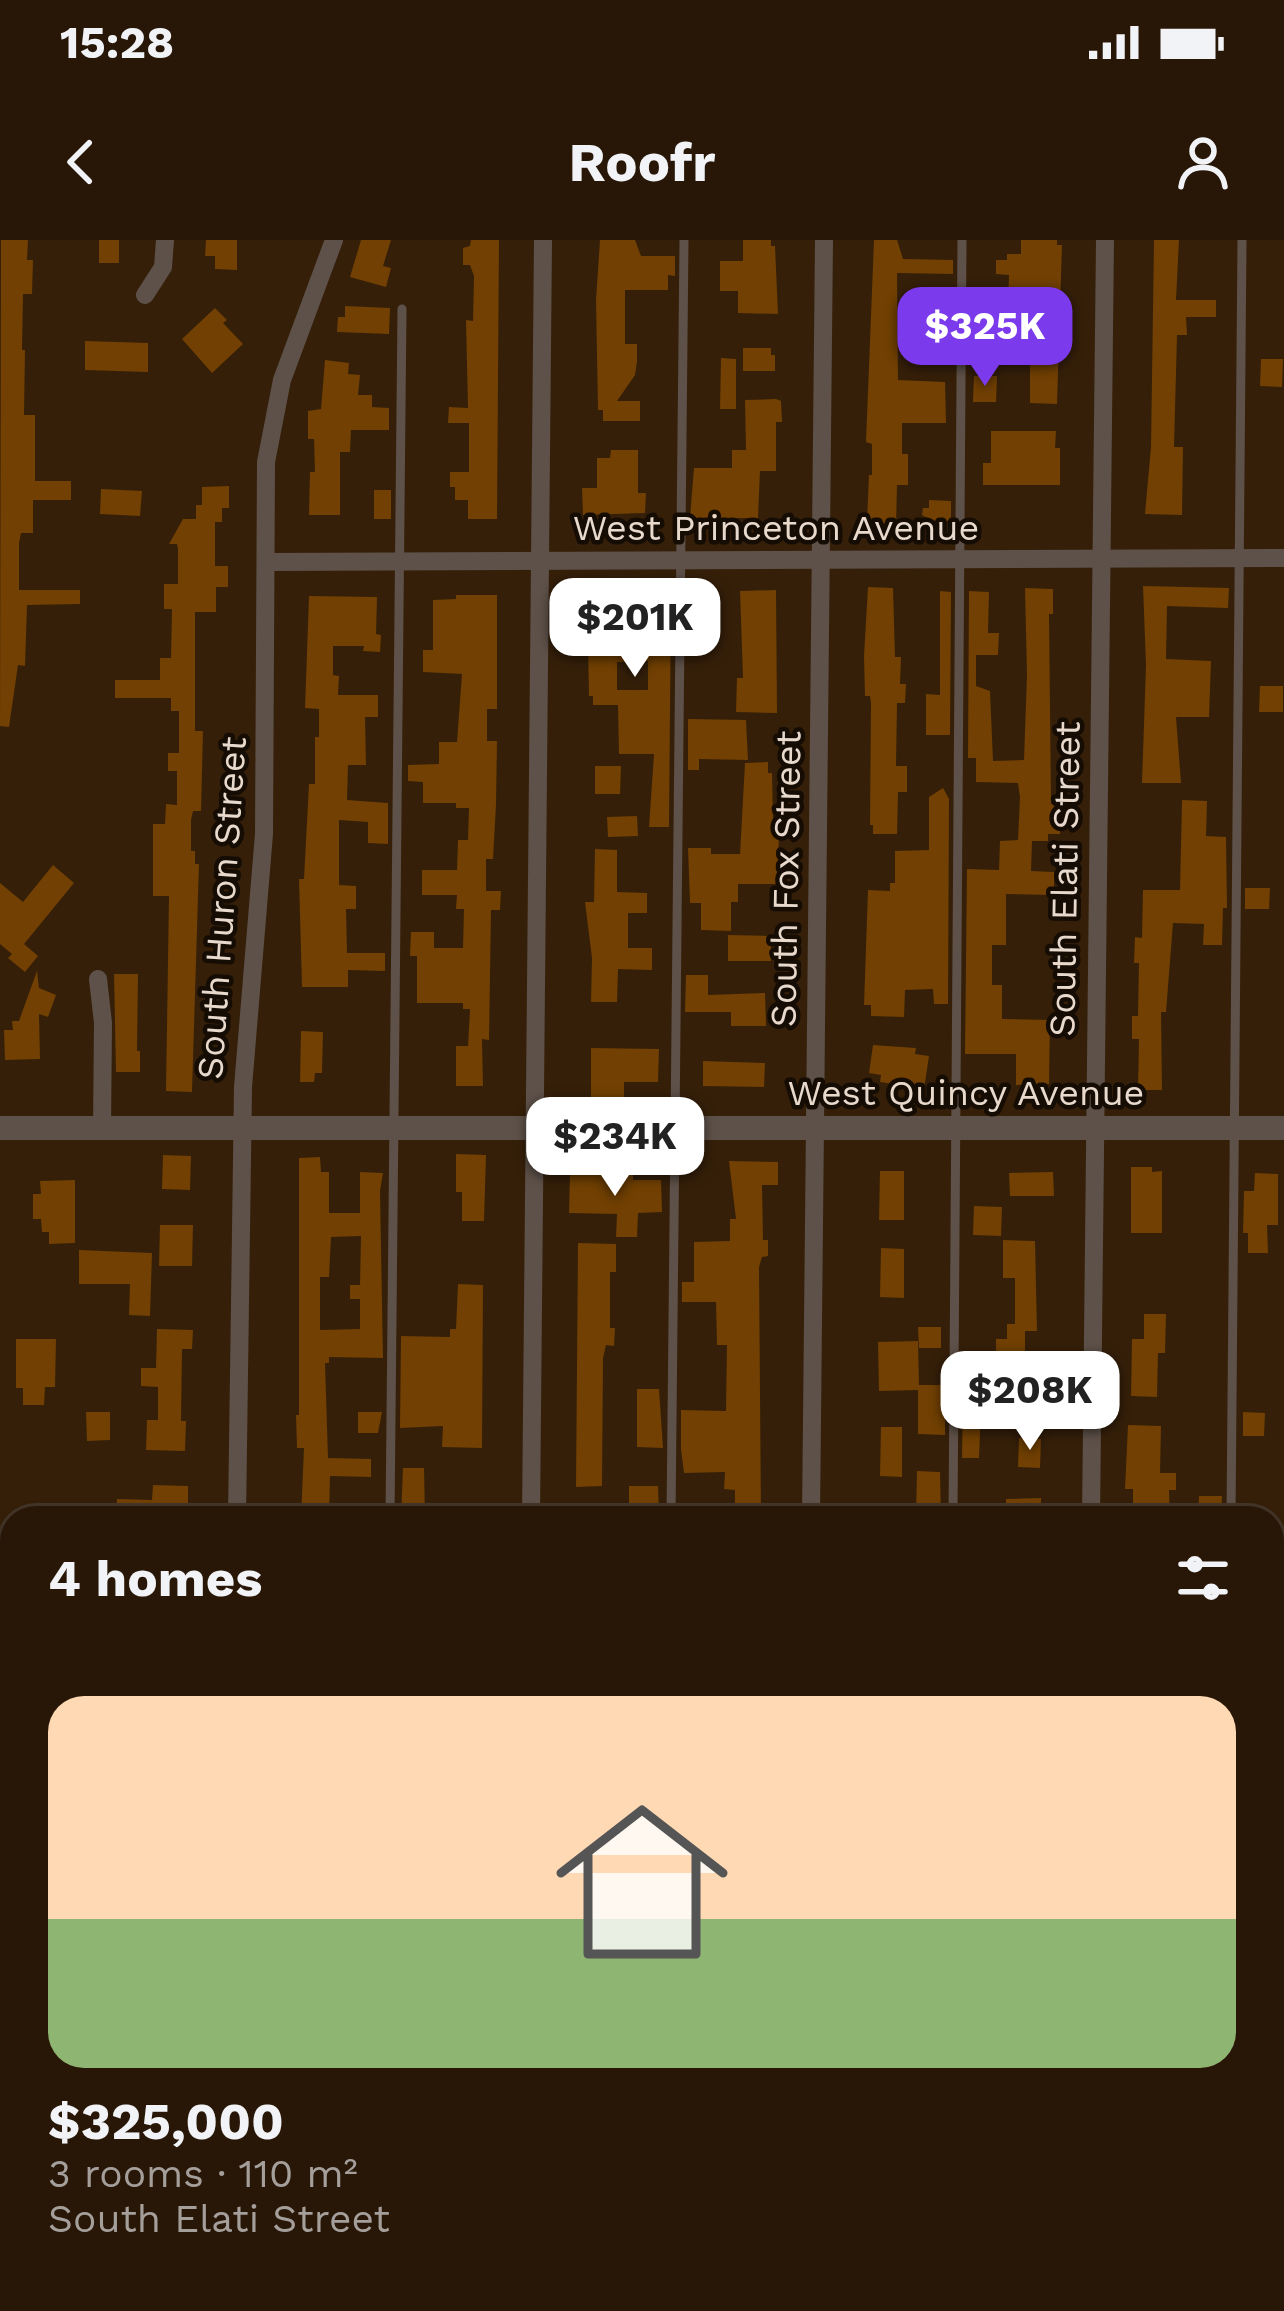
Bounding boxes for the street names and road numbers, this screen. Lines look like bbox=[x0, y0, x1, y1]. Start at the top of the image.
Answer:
street label: West Princeton Avenue bbox=[573, 507, 979, 549]
street label: South Elati Street bbox=[1041, 721, 1089, 1037]
street label: South Fox Street bbox=[762, 730, 810, 1028]
street label: South Huron Street bbox=[189, 735, 255, 1081]
street label: West Quincy Avenue bbox=[788, 1072, 1144, 1114]

